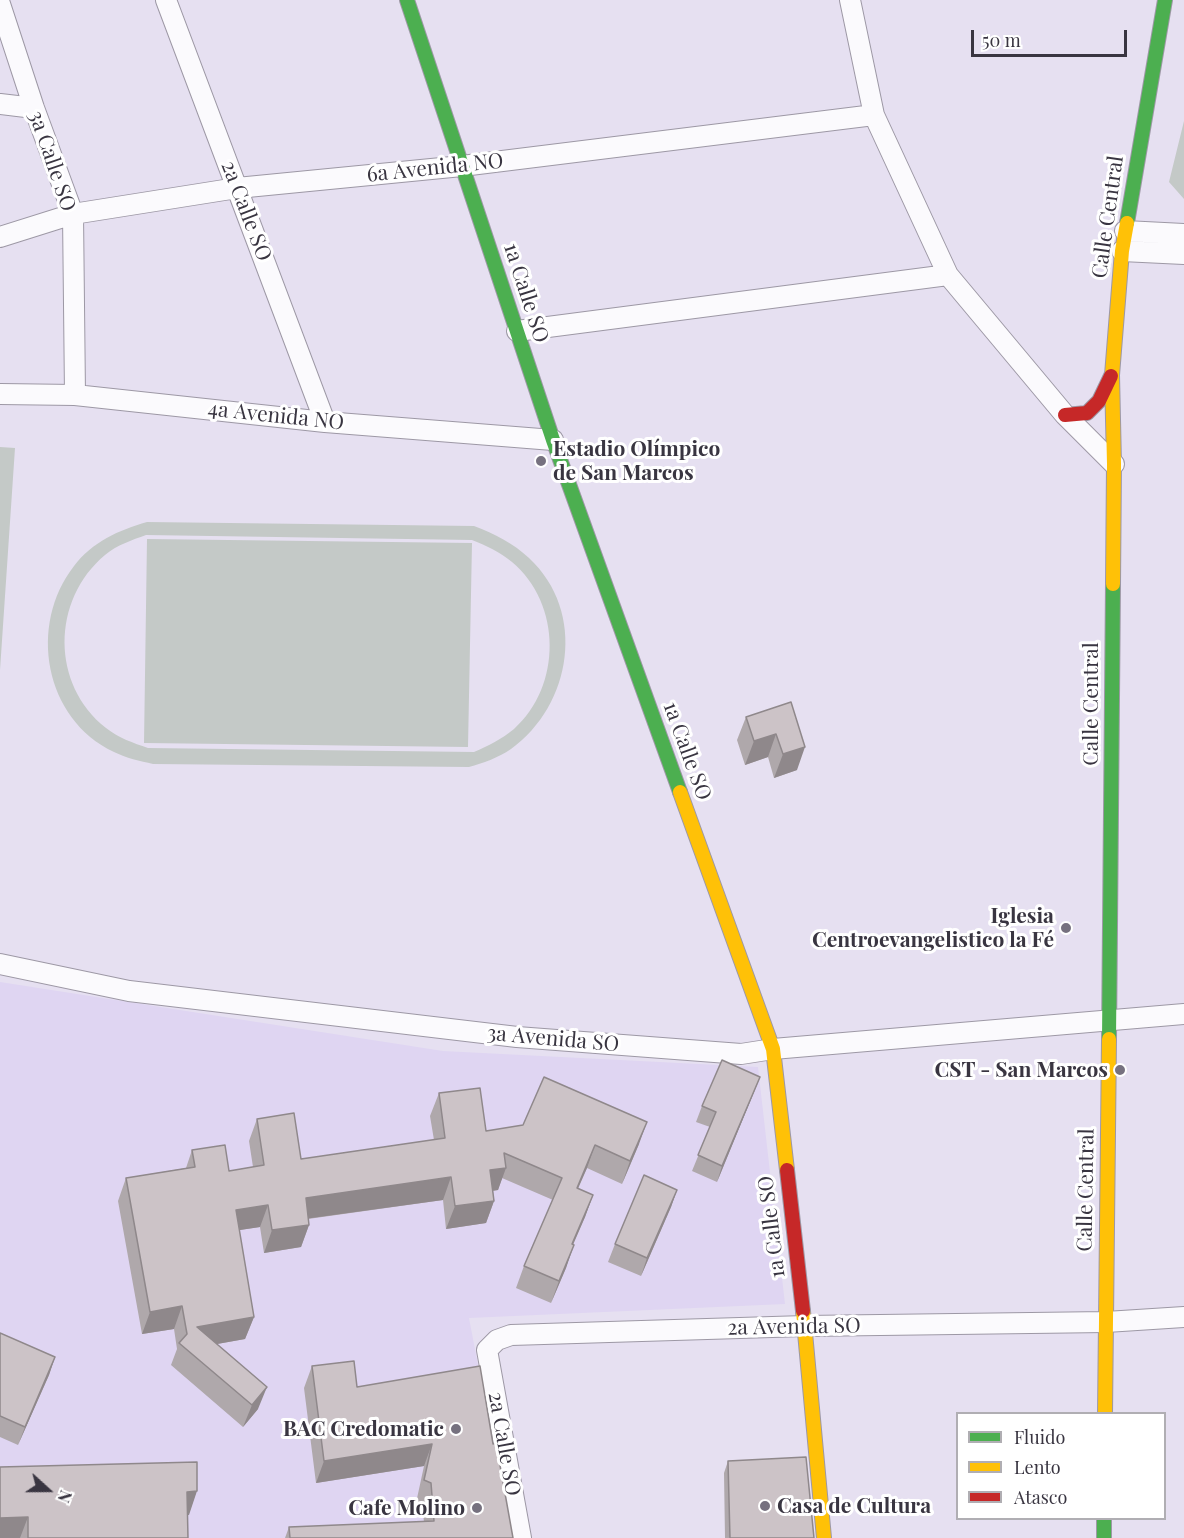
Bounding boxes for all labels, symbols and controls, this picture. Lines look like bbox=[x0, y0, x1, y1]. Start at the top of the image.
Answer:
scale bar bbox=[974, 18, 1130, 56]
text: 50 m bbox=[982, 28, 1021, 52]
street label: 3a Calle SO bbox=[23, 107, 81, 215]
street label: 6a Avenida NO bbox=[365, 148, 505, 188]
street label: Calle Central bbox=[1087, 154, 1129, 280]
street label: 2a Calle SO bbox=[215, 157, 277, 265]
street label: 1a Calle SO bbox=[498, 240, 554, 346]
street label: 4a Avenida NO bbox=[207, 396, 345, 436]
place label: Estadio Olímpico de San Marcos bbox=[553, 436, 720, 486]
marker: Estadio Olímpico de San Marcos bbox=[534, 454, 548, 468]
street label: Calle Central bbox=[1078, 642, 1104, 766]
street label: 1a Calle SO bbox=[658, 698, 716, 804]
place label: Iglesia Centroevangelistico la Fé bbox=[812, 903, 1054, 953]
marker: Iglesia Centroevangelistico la Fé bbox=[1059, 921, 1073, 935]
street label: 3a Avenida SO bbox=[486, 1021, 620, 1057]
place label: CST - San Marcos bbox=[934, 1057, 1108, 1083]
marker: CST - San Marcos bbox=[1113, 1063, 1127, 1077]
street label: Calle Central bbox=[1072, 1128, 1100, 1252]
street label: 1a Calle SO bbox=[753, 1174, 791, 1280]
street label: 2a Avenida SO bbox=[727, 1313, 861, 1341]
street label: 2a Calle SO bbox=[482, 1390, 526, 1498]
legend bbox=[956, 1412, 1166, 1520]
place label: BAC Credomatic bbox=[283, 1416, 444, 1442]
marker: BAC Credomatic bbox=[449, 1422, 463, 1436]
text: Fluido bbox=[1014, 1425, 1065, 1449]
text: Lento bbox=[1014, 1455, 1061, 1479]
north arrow bbox=[18, 1460, 78, 1520]
text: Atasco bbox=[1014, 1485, 1067, 1509]
text: N bbox=[53, 1487, 77, 1506]
place label: Casa de Cultura bbox=[777, 1493, 931, 1519]
place label: Cafe Molino bbox=[348, 1495, 465, 1521]
marker: Casa de Cultura bbox=[758, 1499, 772, 1513]
marker: Cafe Molino bbox=[470, 1501, 484, 1515]

